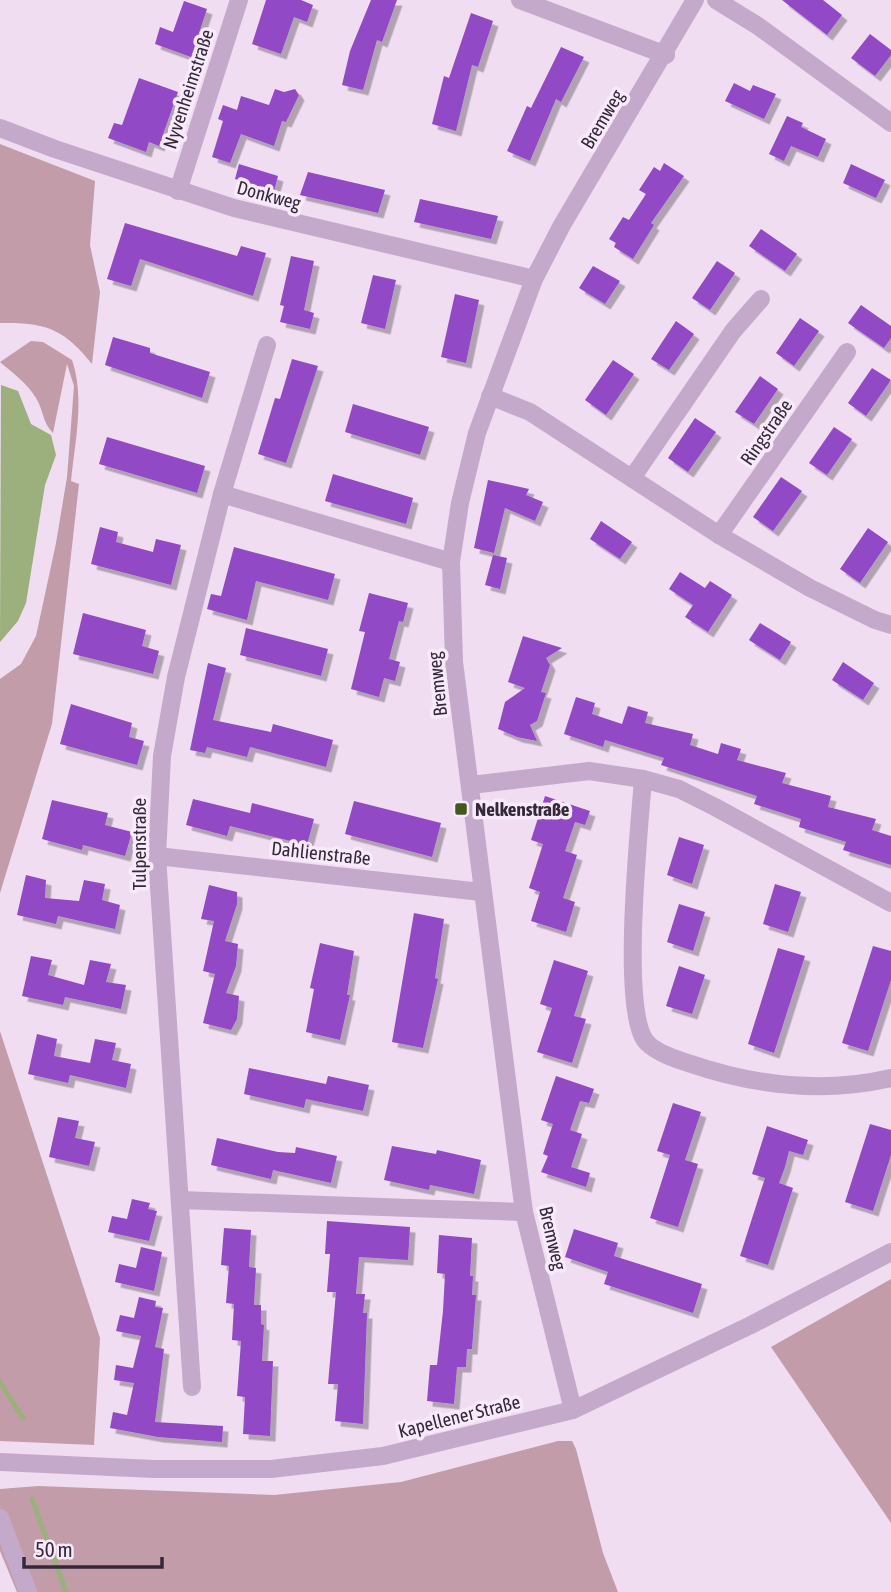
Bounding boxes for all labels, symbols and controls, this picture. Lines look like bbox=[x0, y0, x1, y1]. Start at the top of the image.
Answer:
street label: Nyvenheimstraße bbox=[158, 27, 218, 151]
street label: Bremweg bbox=[576, 85, 629, 152]
street label: Donkweg bbox=[235, 176, 304, 214]
street label: Ringstraße bbox=[735, 395, 797, 469]
street label: Bremweg bbox=[423, 650, 451, 717]
street label: Tulpenstraße bbox=[128, 798, 150, 890]
place label: Nelkenstraße bbox=[475, 798, 570, 820]
marker: Nelkenstraße bbox=[453, 801, 469, 817]
street label: Dahlienstraße bbox=[270, 837, 372, 869]
street label: Bremweg bbox=[535, 1204, 571, 1273]
street label: Kapellener Straße bbox=[396, 1390, 522, 1442]
scale bar bbox=[24, 1526, 163, 1570]
text: 50 m bbox=[35, 1537, 73, 1561]

